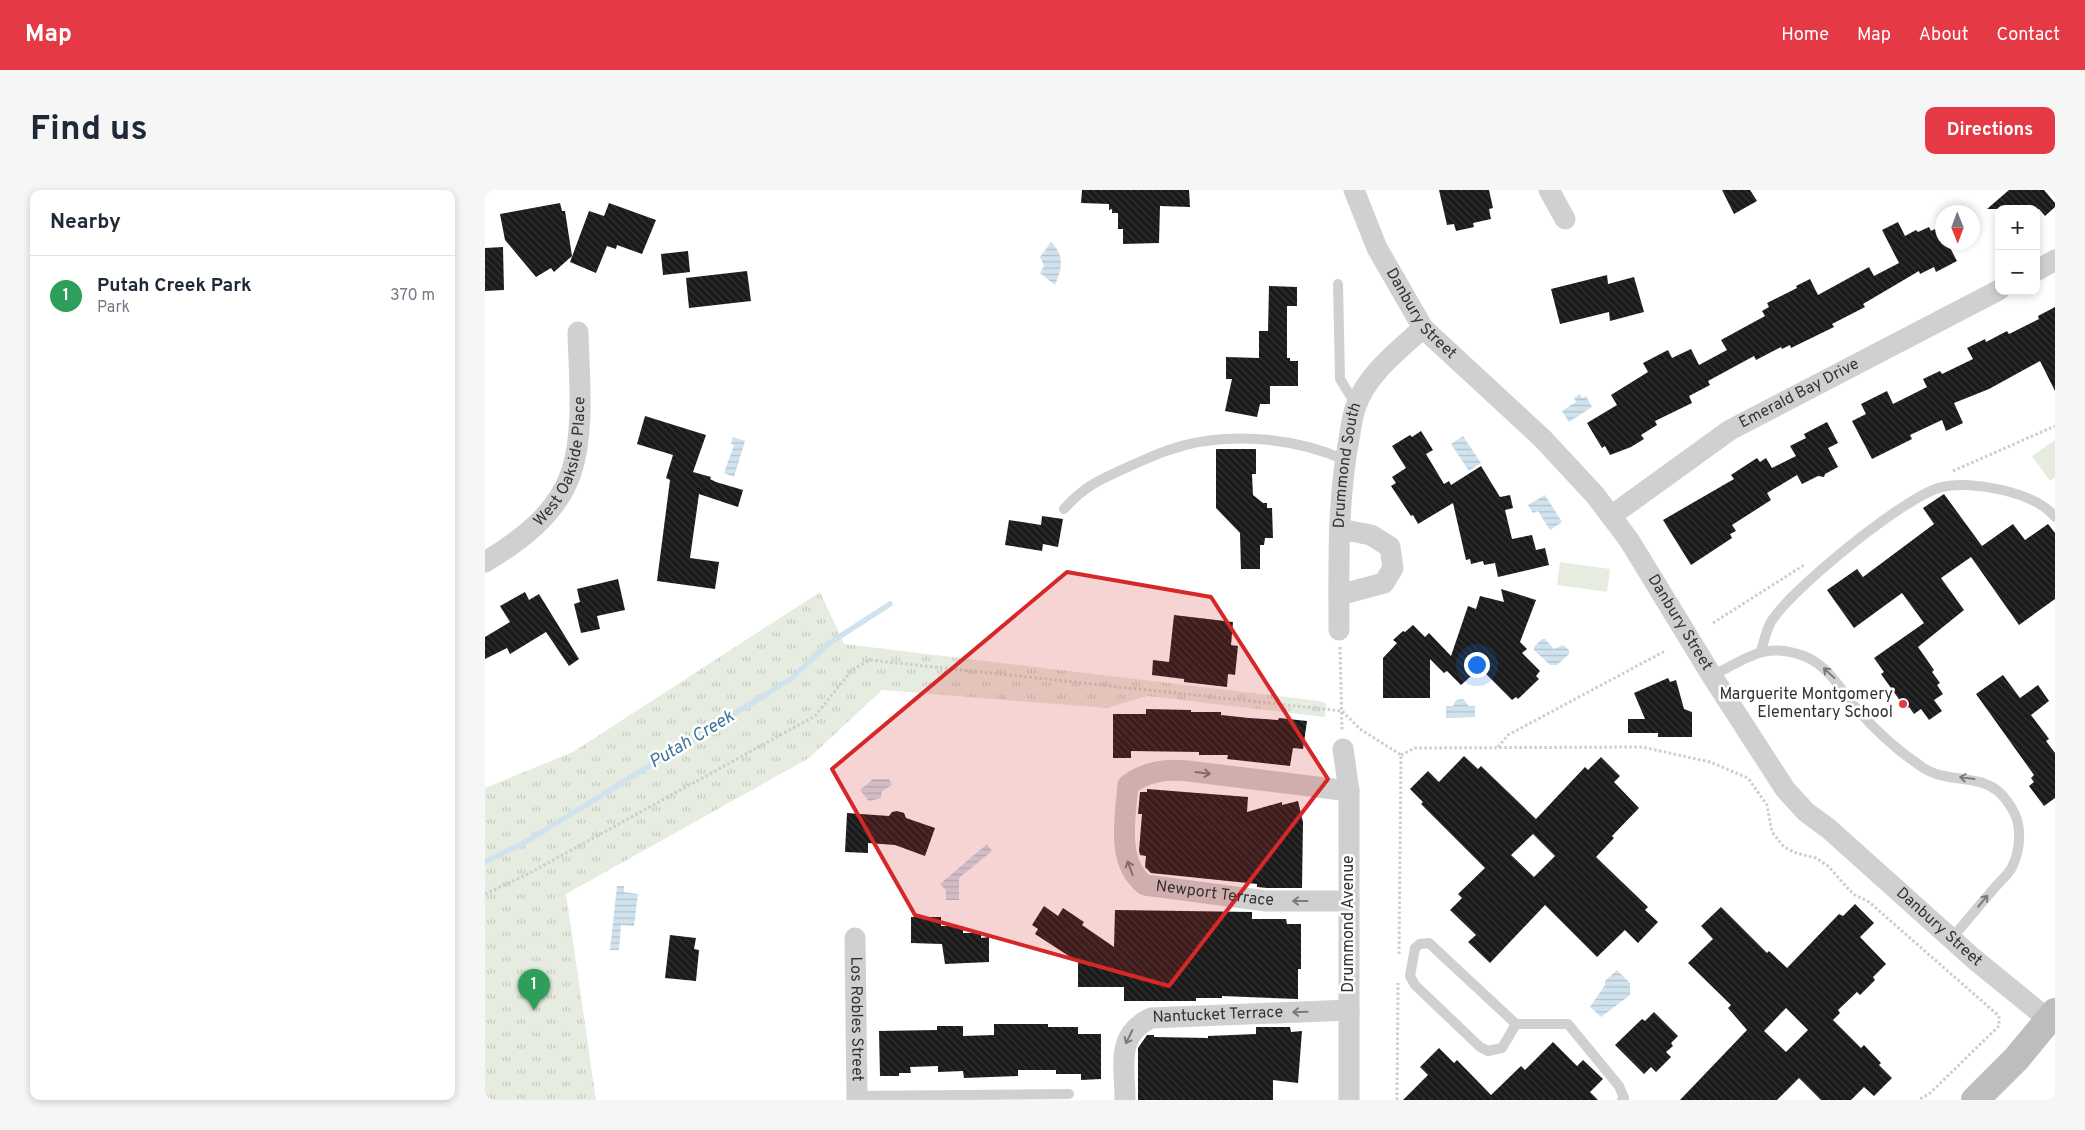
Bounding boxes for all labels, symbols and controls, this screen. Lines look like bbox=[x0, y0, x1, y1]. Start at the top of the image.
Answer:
text: Map bbox=[25, 20, 72, 50]
text: Home bbox=[1781, 24, 1829, 47]
text: Map bbox=[1857, 24, 1891, 47]
text: About bbox=[1919, 24, 1968, 47]
text: Contact bbox=[1996, 24, 2060, 47]
button: Directions bbox=[1925, 107, 2055, 154]
text: Find us bbox=[30, 108, 148, 152]
north arrow bbox=[1935, 205, 1980, 250]
map controls bbox=[1995, 205, 2040, 295]
button: + bbox=[1995, 205, 2040, 250]
text: Nearby bbox=[50, 209, 121, 236]
button: − bbox=[1995, 250, 2040, 295]
street label: Danbury Street bbox=[1381, 265, 1461, 364]
text: Putah Creek Park bbox=[97, 274, 252, 298]
text: 1 bbox=[63, 286, 69, 306]
text: 370 m bbox=[390, 286, 435, 306]
text: Park bbox=[97, 298, 130, 318]
street label: Emerald Bay Drive bbox=[1736, 354, 1863, 433]
street label: West Oakside Place bbox=[530, 396, 590, 531]
street label: Drummond South bbox=[1330, 400, 1366, 529]
street label: Danbury Street bbox=[1643, 571, 1717, 675]
your location bbox=[1464, 652, 1490, 678]
one-way arrow bbox=[1822, 667, 1835, 679]
place label: Marguerite Montgomery Elementary School bbox=[1719, 685, 1893, 723]
marker: Marguerite Montgomery Elementary School bbox=[1897, 698, 1909, 710]
water label: Putah Creek bbox=[645, 705, 739, 774]
one-way arrow bbox=[1195, 768, 1211, 778]
one-way arrow bbox=[1959, 773, 1975, 783]
street label: Drummond Avenue bbox=[1339, 855, 1359, 993]
one-way arrow bbox=[1125, 861, 1135, 876]
street label: Newport Terrace bbox=[1154, 876, 1274, 911]
street label: Danbury Street bbox=[1891, 884, 1986, 971]
one-way arrow bbox=[1978, 895, 1989, 908]
one-way arrow bbox=[1293, 896, 1309, 906]
street label: Los Robles Street bbox=[845, 956, 867, 1082]
pin: 1 bbox=[518, 969, 550, 1010]
street label: Nantucket Terrace bbox=[1152, 1003, 1284, 1028]
one-way arrow bbox=[1292, 1007, 1308, 1017]
one-way arrow bbox=[1124, 1030, 1134, 1045]

